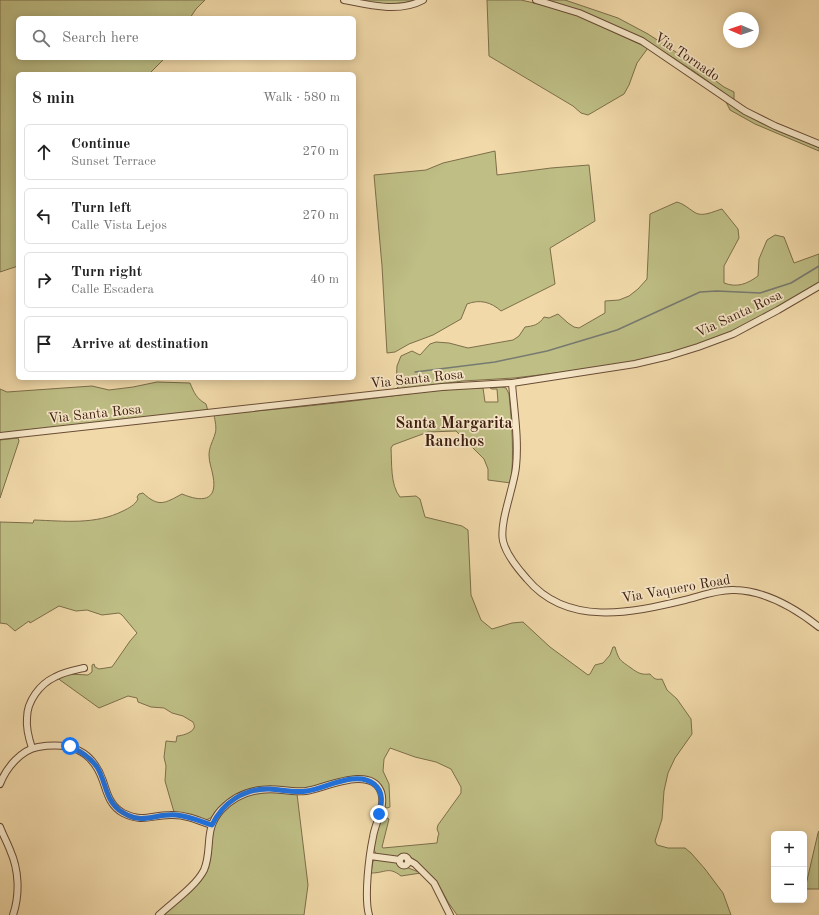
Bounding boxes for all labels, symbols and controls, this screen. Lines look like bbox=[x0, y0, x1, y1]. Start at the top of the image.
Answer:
north arrow bbox=[723, 12, 759, 48]
search box bbox=[16, 16, 356, 60]
icon: search bbox=[30, 27, 52, 49]
street label: Via Tornado bbox=[652, 30, 722, 84]
text: Search here bbox=[62, 31, 139, 46]
text: 8 min bbox=[32, 90, 75, 107]
text: Walk · 580 m bbox=[263, 91, 340, 104]
text: Continue bbox=[71, 137, 130, 152]
icon: ahead bbox=[33, 141, 55, 163]
text: 270 m bbox=[302, 145, 339, 158]
text: Sunset Terrace bbox=[71, 155, 156, 168]
text: Turn left bbox=[71, 201, 131, 216]
icon: left bbox=[33, 205, 55, 227]
text: 270 m bbox=[302, 209, 339, 222]
text: Calle Vista Lejos bbox=[71, 219, 167, 232]
text: Turn right bbox=[71, 265, 142, 280]
icon: right bbox=[33, 269, 55, 291]
text: 40 m bbox=[310, 273, 339, 286]
text: Calle Escadera bbox=[71, 283, 154, 296]
street label: Via Santa Rosa bbox=[694, 288, 784, 340]
icon: arrive bbox=[33, 333, 55, 355]
text: Arrive at destination bbox=[71, 337, 209, 352]
street label: Via Santa Rosa bbox=[370, 367, 464, 391]
street label: Via Santa Rosa bbox=[48, 402, 142, 426]
district label: Santa Margarita Ranchos bbox=[395, 416, 513, 450]
street label: Via Vaquero Road bbox=[621, 573, 731, 605]
route start bbox=[61, 737, 79, 755]
route end bbox=[370, 805, 388, 823]
map controls bbox=[771, 831, 807, 903]
button: + bbox=[771, 831, 807, 867]
button: − bbox=[771, 867, 807, 903]

